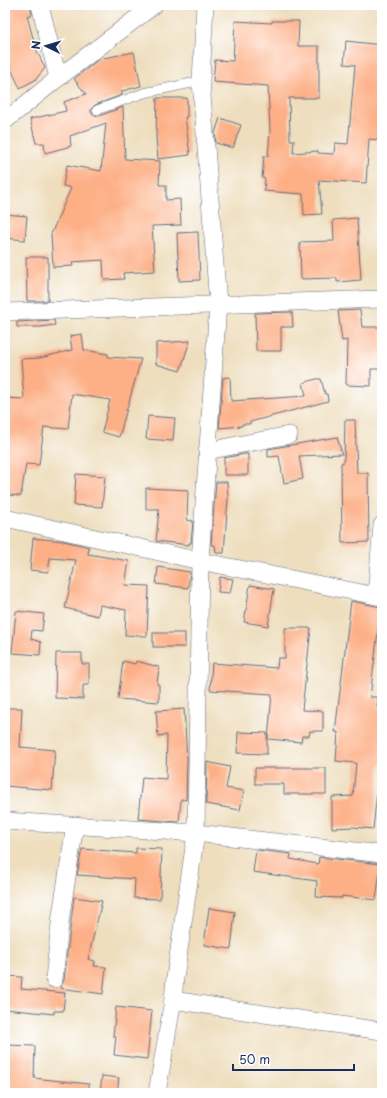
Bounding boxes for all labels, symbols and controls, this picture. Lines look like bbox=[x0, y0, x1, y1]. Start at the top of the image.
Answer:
north arrow bbox=[26, 26, 66, 66]
text: N bbox=[27, 40, 44, 50]
scale bar bbox=[233, 1046, 354, 1072]
text: 50 m bbox=[239, 1050, 270, 1068]

